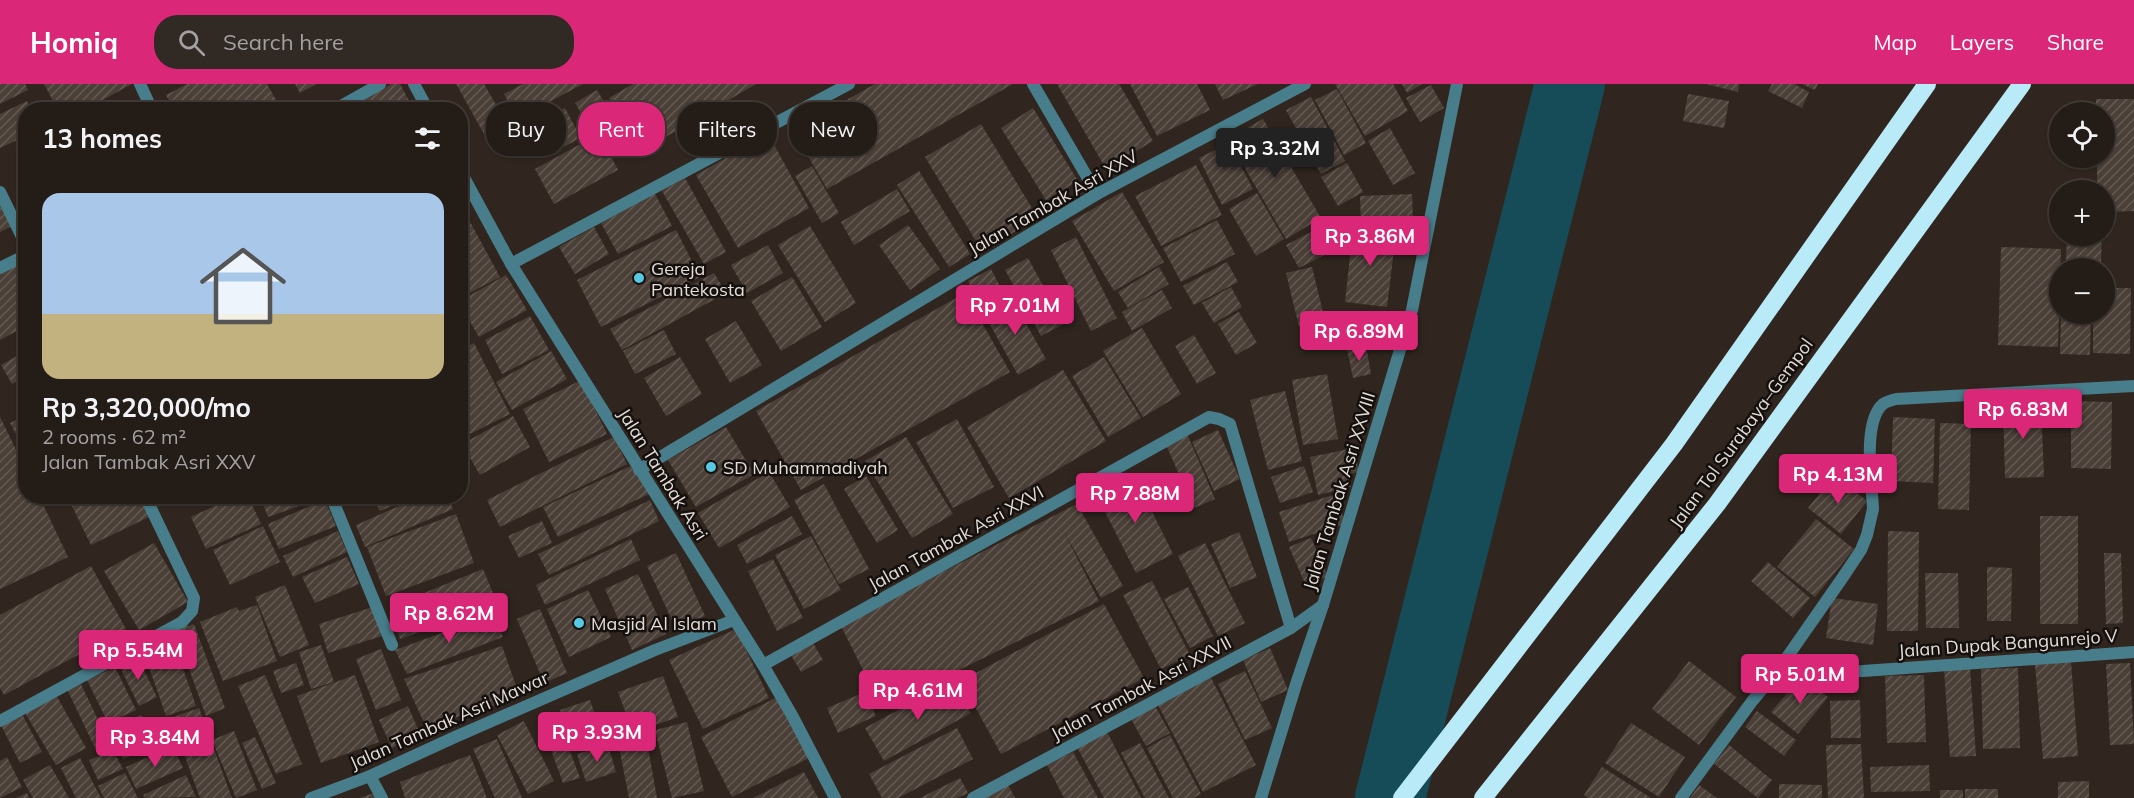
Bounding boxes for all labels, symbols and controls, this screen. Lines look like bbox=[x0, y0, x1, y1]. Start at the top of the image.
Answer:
search box bbox=[154, 15, 574, 69]
text: Homiq bbox=[30, 25, 118, 60]
icon: search bbox=[175, 26, 208, 59]
text: Search here bbox=[223, 28, 344, 56]
text: Map bbox=[1874, 29, 1917, 55]
text: Layers bbox=[1950, 29, 2014, 55]
text: Share bbox=[2047, 29, 2104, 55]
chip: Buy bbox=[486, 102, 566, 156]
chip: Rent bbox=[578, 102, 665, 156]
chip: Filters bbox=[677, 102, 777, 156]
chip: New bbox=[789, 102, 877, 156]
map controls bbox=[2049, 102, 2115, 324]
button: locate bbox=[2049, 102, 2115, 168]
text: 13 homes bbox=[42, 122, 162, 155]
icon: filters bbox=[411, 122, 444, 155]
pin: Rp 3.32M bbox=[1213, 128, 1337, 179]
text: Rp 3.32M bbox=[1230, 135, 1320, 160]
street label: Jalan Tambak Asri XXV bbox=[964, 144, 1142, 260]
button: + bbox=[2049, 180, 2115, 246]
pin: Rp 3.86M bbox=[1308, 216, 1432, 267]
text: Rp 3.86M bbox=[1325, 223, 1415, 248]
icon: home bbox=[189, 232, 297, 340]
place label: Gereja Pantekosta bbox=[651, 257, 745, 301]
button: − bbox=[2049, 258, 2115, 324]
marker: Gereja Pantekosta bbox=[632, 271, 646, 285]
pin: Rp 7.01M bbox=[953, 285, 1077, 336]
text: Rp 7.01M bbox=[970, 292, 1060, 317]
pin: Rp 6.89M bbox=[1297, 311, 1421, 362]
text: Rp 6.89M bbox=[1314, 318, 1404, 343]
street label: Jalan Tol Surabaya–Gempol bbox=[1664, 333, 1818, 533]
street label: Jalan Tambak Asri XXVIII bbox=[1298, 389, 1380, 593]
pin: Rp 6.83M bbox=[1961, 389, 2085, 440]
text: Rp 3,320,000/mo bbox=[42, 391, 251, 424]
text: Rp 6.83M bbox=[1978, 396, 2068, 421]
street label: Jalan Tambak Asri bbox=[613, 404, 713, 544]
text: 2 rooms · 62 m² bbox=[42, 424, 186, 449]
text: Jalan Tambak Asri XXV bbox=[42, 449, 255, 474]
pin: Rp 4.13M bbox=[1776, 454, 1900, 505]
place label: SD Muhammadiyah bbox=[723, 456, 888, 479]
marker: SD Muhammadiyah bbox=[704, 460, 718, 474]
text: Rp 4.13M bbox=[1793, 461, 1883, 486]
pin: Rp 7.88M bbox=[1073, 473, 1197, 524]
street label: Jalan Tambak Asri XXVI bbox=[864, 480, 1048, 596]
text: Rp 7.88M bbox=[1090, 480, 1180, 505]
pin: Rp 8.62M bbox=[387, 593, 511, 644]
text: Rp 8.62M bbox=[404, 600, 494, 625]
place label: Masjid Al Islam bbox=[591, 612, 717, 635]
marker: Masjid Al Islam bbox=[572, 616, 586, 630]
street label: Jalan Dupak Bangunrejo V bbox=[1898, 624, 2119, 662]
pin: Rp 5.54M bbox=[76, 630, 200, 681]
street label: Jalan Tambak Asri XXVII bbox=[1047, 631, 1235, 745]
text: Rp 5.54M bbox=[93, 637, 183, 662]
pin: Rp 5.01M bbox=[1738, 654, 1862, 705]
text: Rp 5.01M bbox=[1755, 661, 1845, 686]
street label: Jalan Tambak Asri Mawar bbox=[346, 666, 552, 774]
pin: Rp 4.61M bbox=[856, 670, 980, 721]
text: Rp 4.61M bbox=[873, 677, 963, 702]
pin: Rp 3.93M bbox=[535, 712, 659, 763]
pin: Rp 3.84M bbox=[93, 717, 217, 768]
text: Rp 3.93M bbox=[552, 719, 642, 744]
text: Rp 3.84M bbox=[110, 724, 200, 749]

